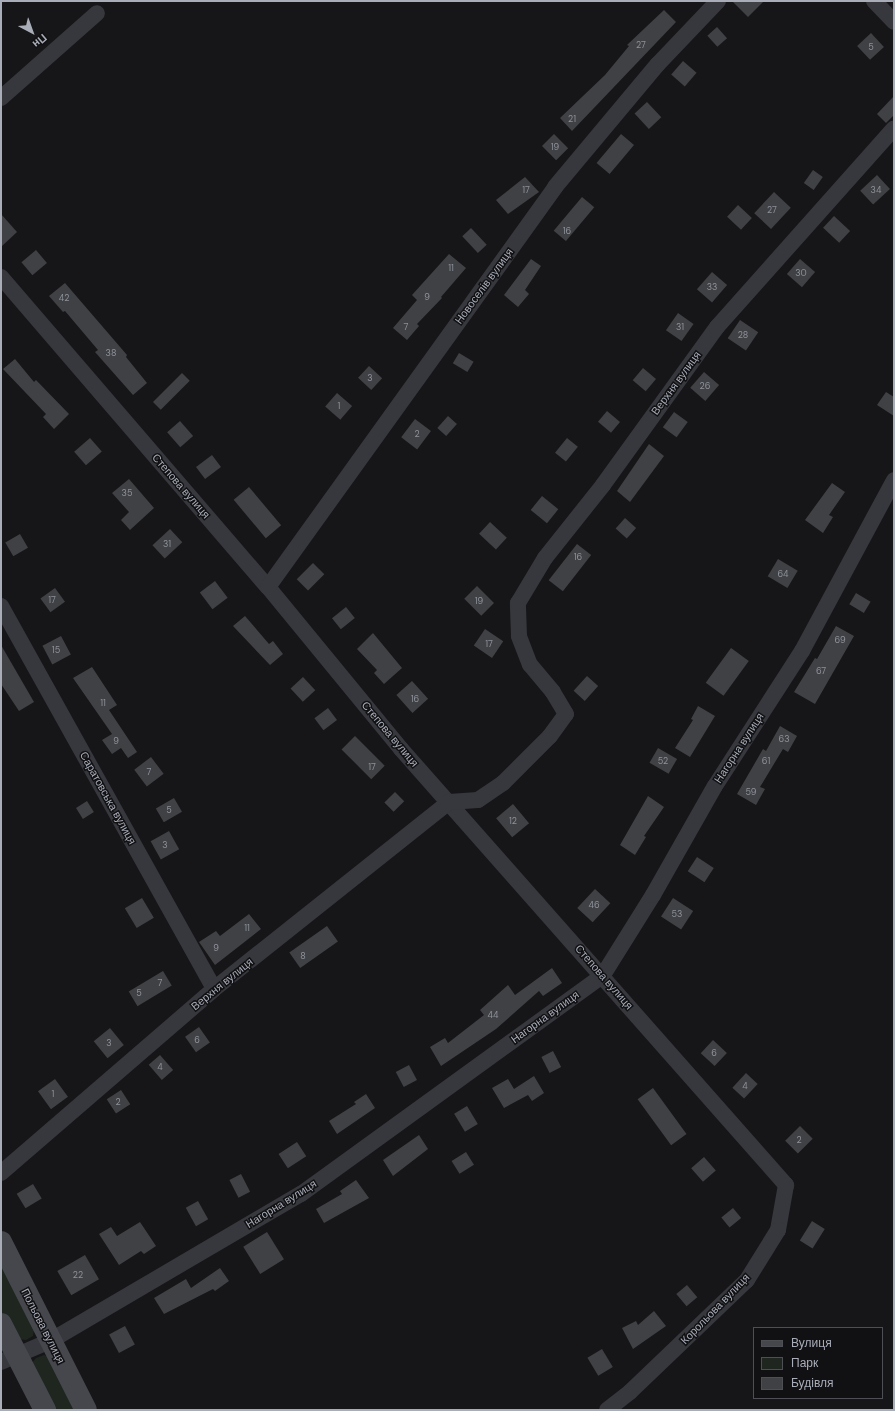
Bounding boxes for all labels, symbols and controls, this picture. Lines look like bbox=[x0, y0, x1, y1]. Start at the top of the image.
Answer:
north arrow bbox=[12, 12, 52, 52]
text: Пн bbox=[30, 31, 50, 51]
house number: 27 bbox=[636, 40, 646, 50]
house number: 5 bbox=[868, 42, 874, 52]
house number: 21 bbox=[568, 114, 576, 124]
house number: 19 bbox=[551, 142, 559, 152]
house number: 17 bbox=[522, 185, 530, 195]
house number: 34 bbox=[871, 185, 881, 195]
house number: 27 bbox=[767, 205, 777, 215]
house number: 16 bbox=[563, 226, 571, 236]
street label: Новоселів вулиця bbox=[452, 246, 516, 326]
house number: 11 bbox=[448, 263, 454, 273]
house number: 30 bbox=[795, 268, 807, 278]
house number: 33 bbox=[707, 282, 717, 292]
house number: 9 bbox=[424, 292, 430, 302]
house number: 42 bbox=[59, 293, 69, 303]
house number: 7 bbox=[404, 322, 408, 332]
house number: 31 bbox=[676, 322, 684, 332]
house number: 28 bbox=[738, 330, 748, 340]
house number: 38 bbox=[106, 348, 116, 358]
street label: Верхня вулиця bbox=[648, 349, 704, 417]
house number: 3 bbox=[367, 373, 373, 383]
house number: 26 bbox=[700, 381, 710, 391]
house number: 1 bbox=[338, 401, 340, 411]
house number: 2 bbox=[414, 429, 420, 439]
street label: Степова вулиця bbox=[149, 451, 213, 521]
house number: 35 bbox=[122, 488, 132, 498]
house number: 31 bbox=[163, 539, 171, 549]
house number: 16 bbox=[574, 552, 582, 562]
house number: 64 bbox=[777, 569, 789, 579]
house number: 17 bbox=[48, 595, 56, 605]
house number: 19 bbox=[475, 596, 483, 606]
house number: 69 bbox=[834, 635, 846, 645]
house number: 17 bbox=[485, 639, 493, 649]
house number: 15 bbox=[52, 645, 60, 655]
house number: 67 bbox=[816, 666, 826, 676]
house number: 16 bbox=[411, 694, 419, 704]
house number: 11 bbox=[100, 698, 106, 708]
street label: Степова вулиця bbox=[359, 699, 421, 769]
street label: Нагорна вулиця bbox=[711, 710, 767, 786]
house number: 63 bbox=[779, 734, 789, 744]
house number: 9 bbox=[113, 736, 119, 746]
street label: Саратовська вулиця bbox=[77, 749, 139, 847]
house number: 52 bbox=[658, 756, 668, 766]
house number: 61 bbox=[762, 756, 770, 766]
house number: 17 bbox=[368, 762, 376, 772]
house number: 7 bbox=[147, 767, 151, 777]
house number: 59 bbox=[746, 787, 756, 797]
house number: 5 bbox=[166, 805, 172, 815]
house number: 12 bbox=[509, 816, 517, 826]
house number: 3 bbox=[162, 840, 168, 850]
house number: 46 bbox=[588, 900, 600, 910]
house number: 53 bbox=[672, 909, 682, 919]
house number: 11 bbox=[244, 923, 250, 933]
street label: Степова вулиця bbox=[572, 942, 636, 1012]
house number: 9 bbox=[213, 943, 219, 953]
house number: 8 bbox=[300, 951, 306, 961]
street label: Верхня вулиця bbox=[188, 955, 256, 1013]
house number: 7 bbox=[158, 978, 162, 988]
house number: 5 bbox=[136, 988, 142, 998]
street label: Нагорна вулиця bbox=[508, 988, 582, 1046]
house number: 44 bbox=[488, 1010, 498, 1020]
house number: 6 bbox=[194, 1035, 200, 1045]
house number: 3 bbox=[106, 1038, 112, 1048]
house number: 6 bbox=[711, 1048, 717, 1058]
house number: 4 bbox=[157, 1062, 163, 1072]
house number: 4 bbox=[742, 1081, 748, 1091]
house number: 1 bbox=[52, 1089, 54, 1099]
house number: 2 bbox=[115, 1097, 121, 1107]
house number: 2 bbox=[796, 1135, 802, 1145]
street label: Нагорна вулиця bbox=[243, 1177, 319, 1231]
house number: 22 bbox=[73, 1270, 83, 1280]
street label: Корольова вулиця bbox=[678, 1271, 752, 1347]
street label: Польова вулиця bbox=[18, 1286, 68, 1366]
legend bbox=[753, 1327, 883, 1399]
text: Вулиця bbox=[791, 1335, 832, 1351]
text: Парк bbox=[791, 1355, 818, 1371]
text: Будівля bbox=[791, 1375, 833, 1391]

